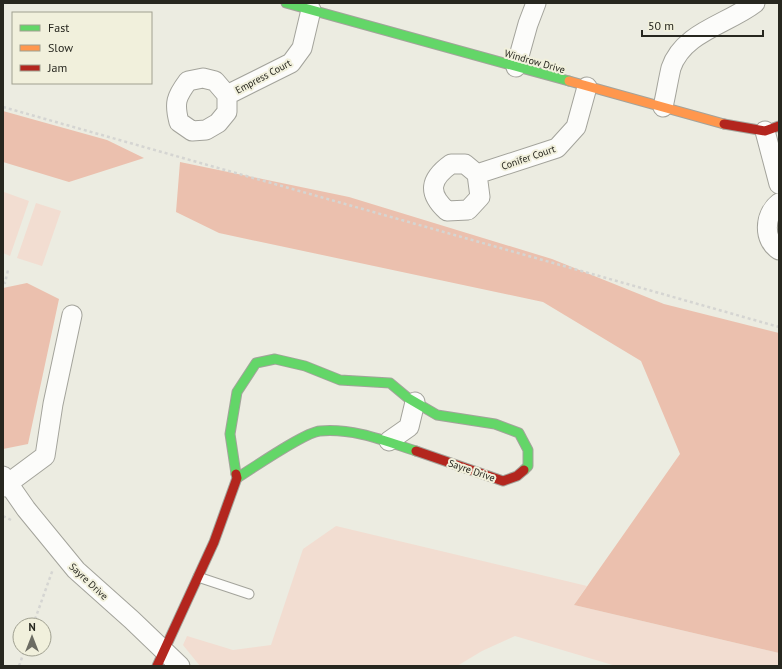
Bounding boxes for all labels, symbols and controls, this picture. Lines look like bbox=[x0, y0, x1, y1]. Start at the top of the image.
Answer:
legend bbox=[12, 12, 152, 84]
scale bar bbox=[642, 12, 763, 38]
text: 50 m bbox=[648, 18, 674, 33]
text: Fast bbox=[48, 20, 69, 35]
text: Slow bbox=[48, 40, 73, 55]
street label: Windrow Drive bbox=[503, 47, 567, 76]
street label: Empress Court bbox=[233, 56, 294, 97]
text: Jam bbox=[47, 60, 67, 75]
street label: Conifer Court bbox=[499, 142, 557, 173]
street label: Sayre Drive bbox=[447, 456, 497, 485]
street label: Sayre Drive bbox=[66, 560, 111, 603]
north arrow bbox=[12, 617, 52, 657]
text: N bbox=[28, 620, 36, 634]

